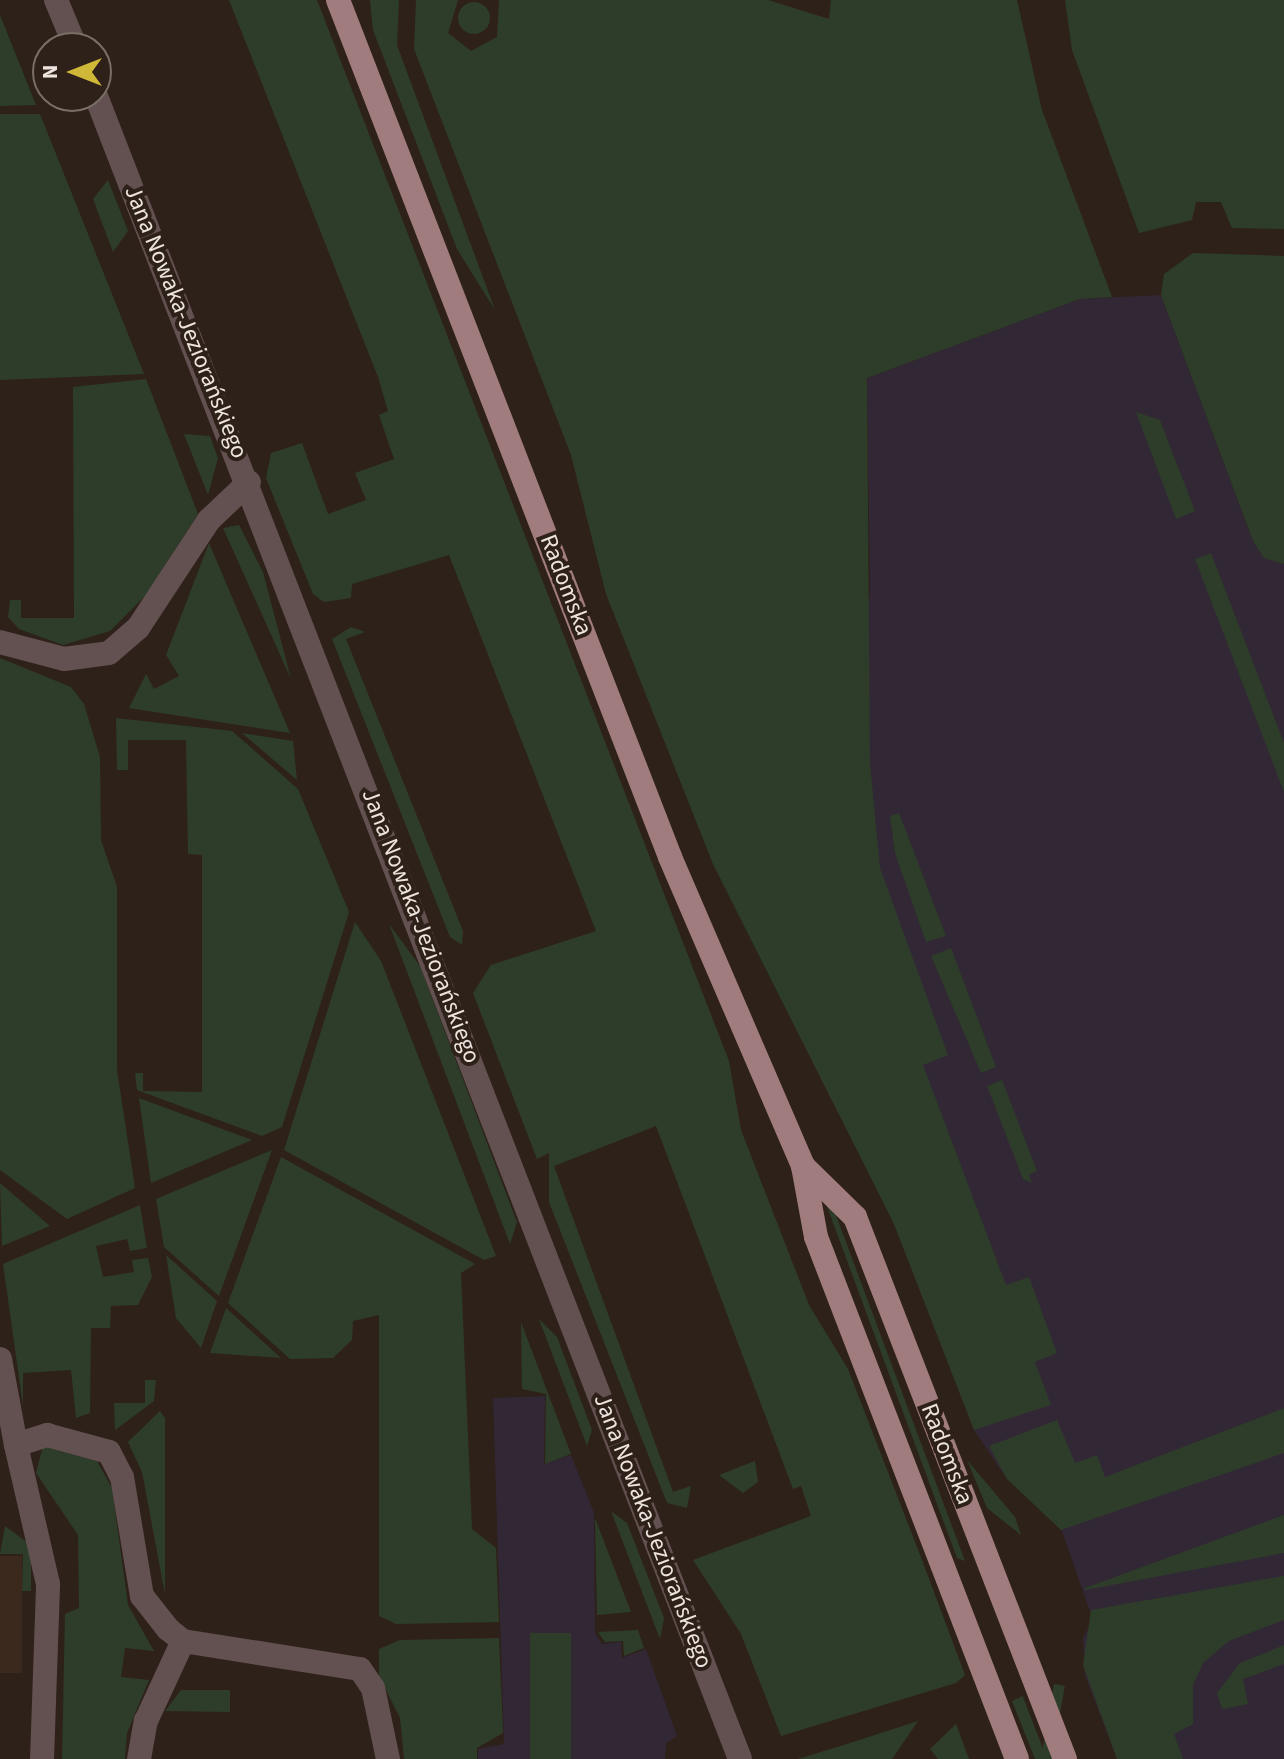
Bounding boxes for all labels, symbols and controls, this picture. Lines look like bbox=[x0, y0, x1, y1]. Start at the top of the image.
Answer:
north arrow bbox=[32, 32, 112, 112]
text: N bbox=[34, 65, 66, 79]
street label: Jana Nowaka-Jeziorańskiego bbox=[118, 181, 254, 463]
street label: Radomska bbox=[534, 531, 598, 639]
street label: Jana Nowaka-Jeziorańskiego bbox=[355, 785, 487, 1067]
street label: Jana Nowaka-Jeziorańskiego bbox=[587, 1390, 719, 1672]
street label: Radomska bbox=[915, 1400, 979, 1508]

